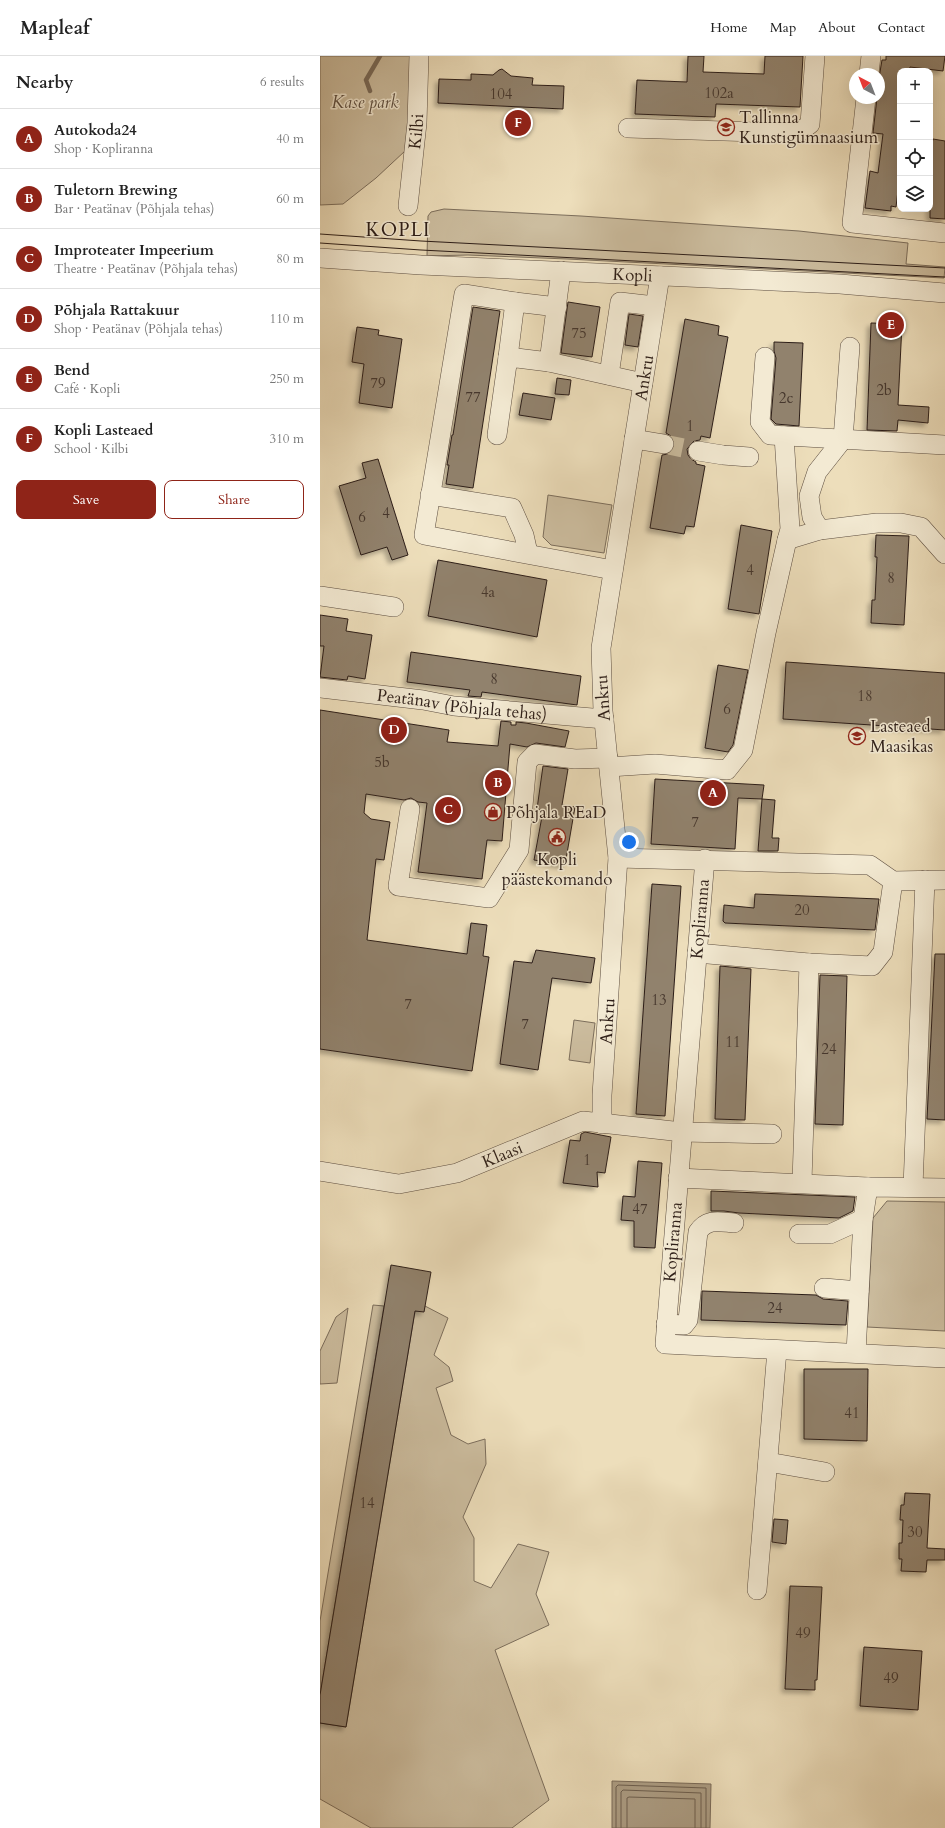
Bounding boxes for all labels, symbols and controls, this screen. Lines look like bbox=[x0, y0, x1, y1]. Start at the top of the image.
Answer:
text: Mapleaf bbox=[20, 15, 90, 41]
text: Home bbox=[710, 18, 748, 37]
text: Map bbox=[770, 18, 796, 37]
text: About bbox=[818, 18, 855, 37]
text: Contact bbox=[877, 18, 925, 37]
north arrow bbox=[849, 68, 885, 104]
map controls bbox=[897, 68, 933, 212]
button: + bbox=[897, 68, 933, 104]
text: Nearby bbox=[16, 71, 73, 94]
text: 6 results bbox=[260, 73, 304, 91]
house number: 102a bbox=[704, 83, 734, 103]
house number: 104 bbox=[489, 84, 513, 104]
park label: Kase park bbox=[331, 91, 399, 114]
button: − bbox=[897, 104, 933, 140]
place label: Tallinna Kunstigümnaasium bbox=[739, 106, 879, 149]
pin: F bbox=[505, 108, 531, 138]
street label: Kilbi bbox=[403, 113, 429, 150]
school or university icon: Tallinna Kunstigümnaasium bbox=[716, 117, 736, 137]
text: Autokoda24 bbox=[54, 120, 137, 140]
text: A bbox=[24, 130, 34, 148]
text: 40 m bbox=[276, 130, 304, 148]
text: Shop · Kopliranna bbox=[54, 140, 153, 158]
button: locate bbox=[897, 140, 933, 176]
button: layers bbox=[897, 176, 933, 212]
text: Tuletorn Brewing bbox=[54, 180, 177, 200]
text: B bbox=[24, 190, 34, 208]
text: 60 m bbox=[276, 190, 304, 208]
text: Bar · Peatänav (Põhjala tehas) bbox=[54, 200, 214, 218]
district label: KOPLI bbox=[366, 217, 430, 243]
text: Improteater Impeerium bbox=[54, 240, 214, 260]
text: C bbox=[24, 250, 34, 268]
text: 80 m bbox=[276, 250, 304, 268]
text: Theatre · Peatänav (Põhjala tehas) bbox=[54, 260, 238, 278]
street label: Kopli bbox=[612, 262, 653, 287]
text: Põhjala Rattakuur bbox=[54, 300, 179, 320]
text: D bbox=[23, 310, 35, 328]
text: 110 m bbox=[270, 310, 304, 328]
pin: E bbox=[878, 310, 904, 340]
text: Shop · Peatänav (Põhjala tehas) bbox=[54, 320, 223, 338]
house number: 75 bbox=[571, 323, 587, 343]
street label: Ankru bbox=[629, 353, 659, 402]
text: Bend bbox=[54, 360, 90, 380]
text: E bbox=[25, 370, 33, 388]
text: 250 m bbox=[270, 370, 304, 388]
house number: 79 bbox=[370, 373, 386, 393]
text: Café · Kopli bbox=[54, 380, 120, 398]
house number: 2b bbox=[876, 380, 892, 400]
house number: 77 bbox=[465, 387, 481, 407]
house number: 2c bbox=[779, 388, 793, 408]
house number: 1 bbox=[686, 416, 694, 436]
text: Kopli Lasteaed bbox=[54, 420, 153, 440]
text: F bbox=[25, 430, 33, 448]
text: 310 m bbox=[270, 430, 304, 448]
text: School · Kilbi bbox=[54, 440, 129, 458]
button: Save bbox=[16, 480, 156, 519]
button: Share bbox=[164, 480, 304, 519]
house number: 4 bbox=[382, 503, 390, 523]
house number: 6 bbox=[358, 507, 366, 527]
house number: 4 bbox=[746, 560, 754, 580]
house number: 8 bbox=[887, 568, 895, 588]
house number: 4a bbox=[481, 582, 496, 602]
house number: 8 bbox=[490, 669, 498, 689]
street label: Ankru bbox=[590, 674, 616, 722]
street label: Peatänav (Põhjala tehas) bbox=[376, 683, 548, 726]
house number: 18 bbox=[857, 686, 873, 706]
house number: 6 bbox=[723, 699, 731, 719]
pin: D bbox=[381, 715, 407, 745]
place label: Lasteaed Maasikas bbox=[870, 715, 934, 758]
school or university icon: Lasteaed Maasikas bbox=[847, 726, 867, 746]
house number: 5b bbox=[374, 752, 390, 772]
pin: B bbox=[485, 768, 511, 798]
pin: A bbox=[700, 778, 726, 808]
pin: C bbox=[435, 795, 461, 825]
place label: Põhjala REaD bbox=[506, 801, 607, 824]
shop icon: Põhjala REaD bbox=[483, 802, 503, 822]
house number: 7 bbox=[691, 812, 699, 832]
public building icon: Kopli päästekomando bbox=[547, 827, 567, 847]
your location bbox=[619, 832, 639, 852]
place label: Kopli päästekomando bbox=[502, 848, 612, 891]
street label: Kopliranna bbox=[685, 877, 715, 960]
house number: 20 bbox=[794, 900, 810, 920]
house number: 13 bbox=[651, 990, 667, 1010]
house number: 7 bbox=[404, 994, 412, 1014]
street label: Ankru bbox=[594, 997, 620, 1045]
house number: 7 bbox=[521, 1014, 529, 1034]
house number: 11 bbox=[725, 1032, 741, 1052]
house number: 24 bbox=[821, 1039, 837, 1059]
street label: Klaasi bbox=[478, 1136, 526, 1173]
house number: 1 bbox=[583, 1150, 591, 1170]
house number: 47 bbox=[632, 1199, 648, 1219]
street label: Kopliranna bbox=[658, 1200, 688, 1283]
house number: 24 bbox=[767, 1298, 783, 1318]
house number: 41 bbox=[844, 1403, 860, 1423]
house number: 14 bbox=[359, 1493, 375, 1513]
house number: 30 bbox=[907, 1522, 923, 1542]
house number: 49 bbox=[795, 1623, 811, 1643]
house number: 49 bbox=[883, 1668, 899, 1688]

